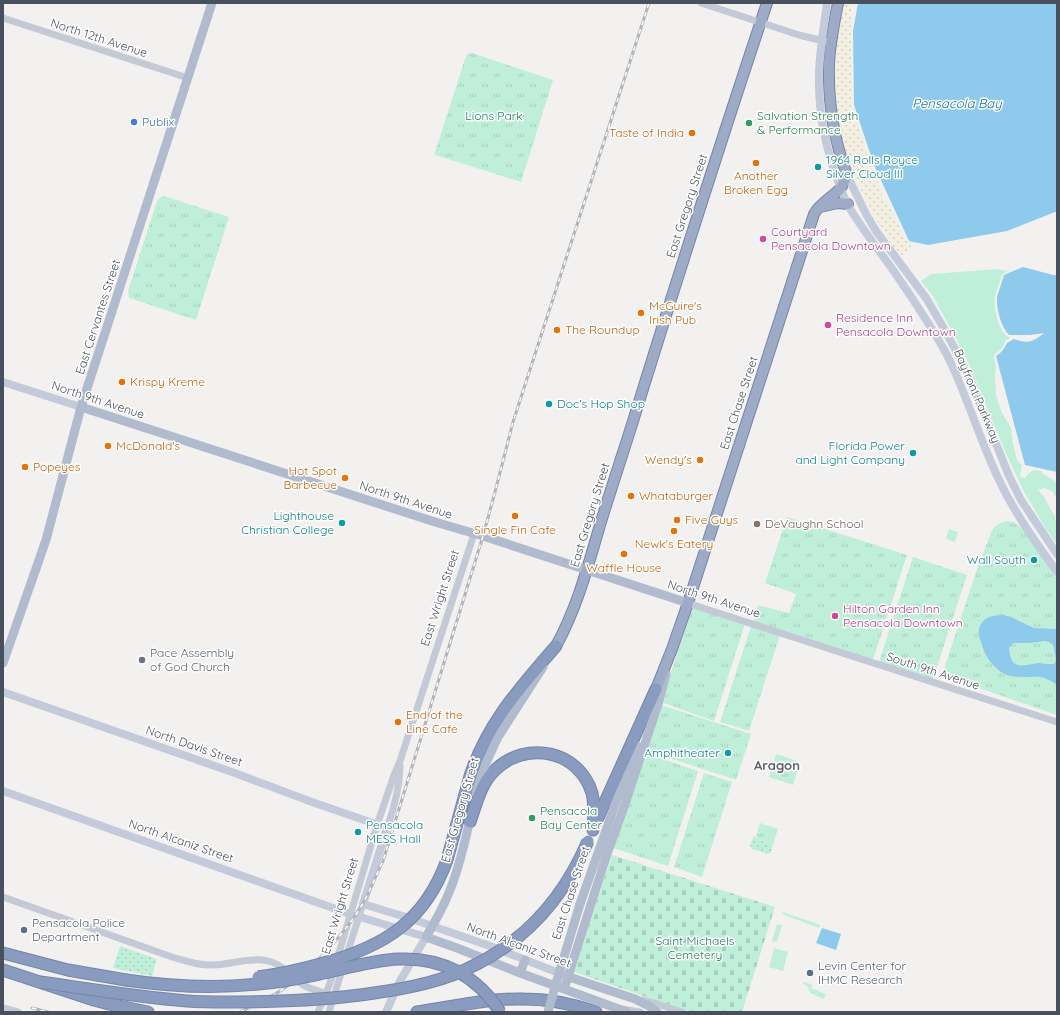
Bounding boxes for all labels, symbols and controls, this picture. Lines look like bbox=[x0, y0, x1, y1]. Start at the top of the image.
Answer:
street label: North 12th Avenue bbox=[49, 15, 150, 60]
water label: Pensacola Bay bbox=[912, 95, 1002, 111]
park label: Lions Park bbox=[465, 108, 523, 123]
place label: Salvation Strength & Performance bbox=[757, 108, 858, 137]
place label: Publix bbox=[142, 114, 175, 129]
marker: Publix bbox=[129, 117, 139, 127]
marker: Salvation Strength & Performance bbox=[744, 118, 754, 128]
place label: Taste of India bbox=[609, 125, 684, 140]
marker: Taste of India bbox=[687, 128, 697, 138]
street label: East Gregory Street bbox=[663, 152, 710, 260]
place label: 1964 Rolls Royce Silver Cloud III bbox=[826, 152, 918, 181]
marker: Another Broken Egg bbox=[751, 158, 761, 168]
marker: 1964 Rolls Royce Silver Cloud III bbox=[813, 162, 823, 172]
place label: Another Broken Egg bbox=[724, 168, 788, 197]
place label: Courtyard Pensacola Downtown bbox=[771, 224, 891, 253]
marker: Courtyard Pensacola Downtown bbox=[758, 234, 768, 244]
street label: East Cervantes Street bbox=[72, 258, 123, 376]
place label: McGuire's Irish Pub bbox=[649, 298, 702, 327]
marker: McGuire's Irish Pub bbox=[636, 308, 646, 318]
place label: Residence Inn Pensacola Downtown bbox=[836, 310, 956, 339]
marker: Residence Inn Pensacola Downtown bbox=[823, 320, 833, 330]
place label: The Roundup bbox=[565, 322, 640, 337]
marker: The Roundup bbox=[552, 325, 562, 335]
street label: Bayfront Parkway bbox=[951, 347, 1004, 445]
street label: East Chase Street bbox=[716, 354, 761, 452]
place label: Krispy Kreme bbox=[130, 374, 205, 389]
street label: North 9th Avenue bbox=[50, 377, 147, 422]
marker: Krispy Kreme bbox=[117, 377, 127, 387]
place label: Doc's Hop Shop bbox=[557, 396, 645, 411]
marker: Doc's Hop Shop bbox=[544, 399, 554, 409]
place label: McDonald's bbox=[116, 438, 181, 453]
place label: Florida Power and Light Company bbox=[795, 438, 905, 467]
marker: McDonald's bbox=[103, 441, 113, 451]
marker: Florida Power and Light Company bbox=[908, 448, 918, 458]
place label: Wendy's bbox=[645, 452, 692, 467]
marker: Wendy's bbox=[695, 455, 705, 465]
place label: Popeyes bbox=[33, 459, 81, 474]
street label: East Gregory Street bbox=[566, 461, 613, 569]
marker: Popeyes bbox=[20, 462, 30, 472]
place label: Hot Spot Barbecue bbox=[283, 463, 337, 492]
marker: Hot Spot Barbecue bbox=[340, 473, 350, 483]
street label: North 9th Avenue bbox=[358, 477, 455, 522]
place label: Whataburger bbox=[639, 488, 714, 503]
marker: Whataburger bbox=[626, 491, 636, 501]
place label: Lighthouse Christian College bbox=[241, 508, 334, 537]
marker: Single Fin Cafe bbox=[510, 511, 520, 521]
place label: Five Guys bbox=[685, 512, 739, 527]
marker: Five Guys bbox=[672, 515, 682, 525]
place label: DeVaughn School bbox=[765, 516, 864, 531]
marker: Lighthouse Christian College bbox=[337, 518, 347, 528]
marker: DeVaughn School bbox=[752, 519, 762, 529]
place label: Single Fin Cafe bbox=[474, 522, 556, 537]
marker: Newk's Eatery bbox=[669, 526, 679, 536]
place label: Newk's Eatery bbox=[635, 536, 713, 551]
street label: East Wright Street bbox=[417, 548, 462, 648]
marker: Waffle House bbox=[619, 549, 629, 559]
place label: Wall South bbox=[967, 552, 1026, 567]
marker: Wall South bbox=[1029, 555, 1039, 565]
place label: Waffle House bbox=[586, 560, 662, 575]
street label: North 9th Avenue bbox=[666, 576, 763, 621]
place label: Hilton Garden Inn Pensacola Downtown bbox=[843, 601, 963, 630]
marker: Hilton Garden Inn Pensacola Downtown bbox=[830, 611, 840, 621]
place label: Pace Assembly of God Church bbox=[150, 645, 234, 674]
street label: South 9th Avenue bbox=[885, 648, 982, 693]
marker: Pace Assembly of God Church bbox=[137, 655, 147, 665]
place label: End of the Line Cafe bbox=[406, 707, 463, 736]
marker: End of the Line Cafe bbox=[393, 717, 403, 727]
street label: North Davis Street bbox=[144, 722, 244, 769]
place label: Amphitheater bbox=[644, 745, 720, 760]
marker: Amphitheater bbox=[723, 748, 733, 758]
street label: East Gregory Street bbox=[437, 756, 482, 864]
district label: Aragon bbox=[754, 757, 800, 773]
place label: Pensacola Bay Center bbox=[540, 803, 603, 832]
marker: Pensacola Bay Center bbox=[527, 813, 537, 823]
street label: North Alcaniz Street bbox=[127, 816, 236, 866]
place label: Pensacola MESS Hall bbox=[366, 817, 423, 846]
marker: Pensacola MESS Hall bbox=[353, 827, 363, 837]
street label: East Chase Street bbox=[548, 844, 593, 942]
street label: East Wright Street bbox=[318, 856, 361, 956]
place label: Pensacola Police Department bbox=[32, 915, 125, 944]
street label: North Alcaniz Street bbox=[465, 919, 573, 970]
marker: Pensacola Police Department bbox=[19, 925, 29, 935]
park label: Saint Michaels Cemetery bbox=[656, 933, 735, 962]
place label: Levin Center for IHMC Research bbox=[818, 958, 907, 987]
marker: Levin Center for IHMC Research bbox=[805, 968, 815, 978]

